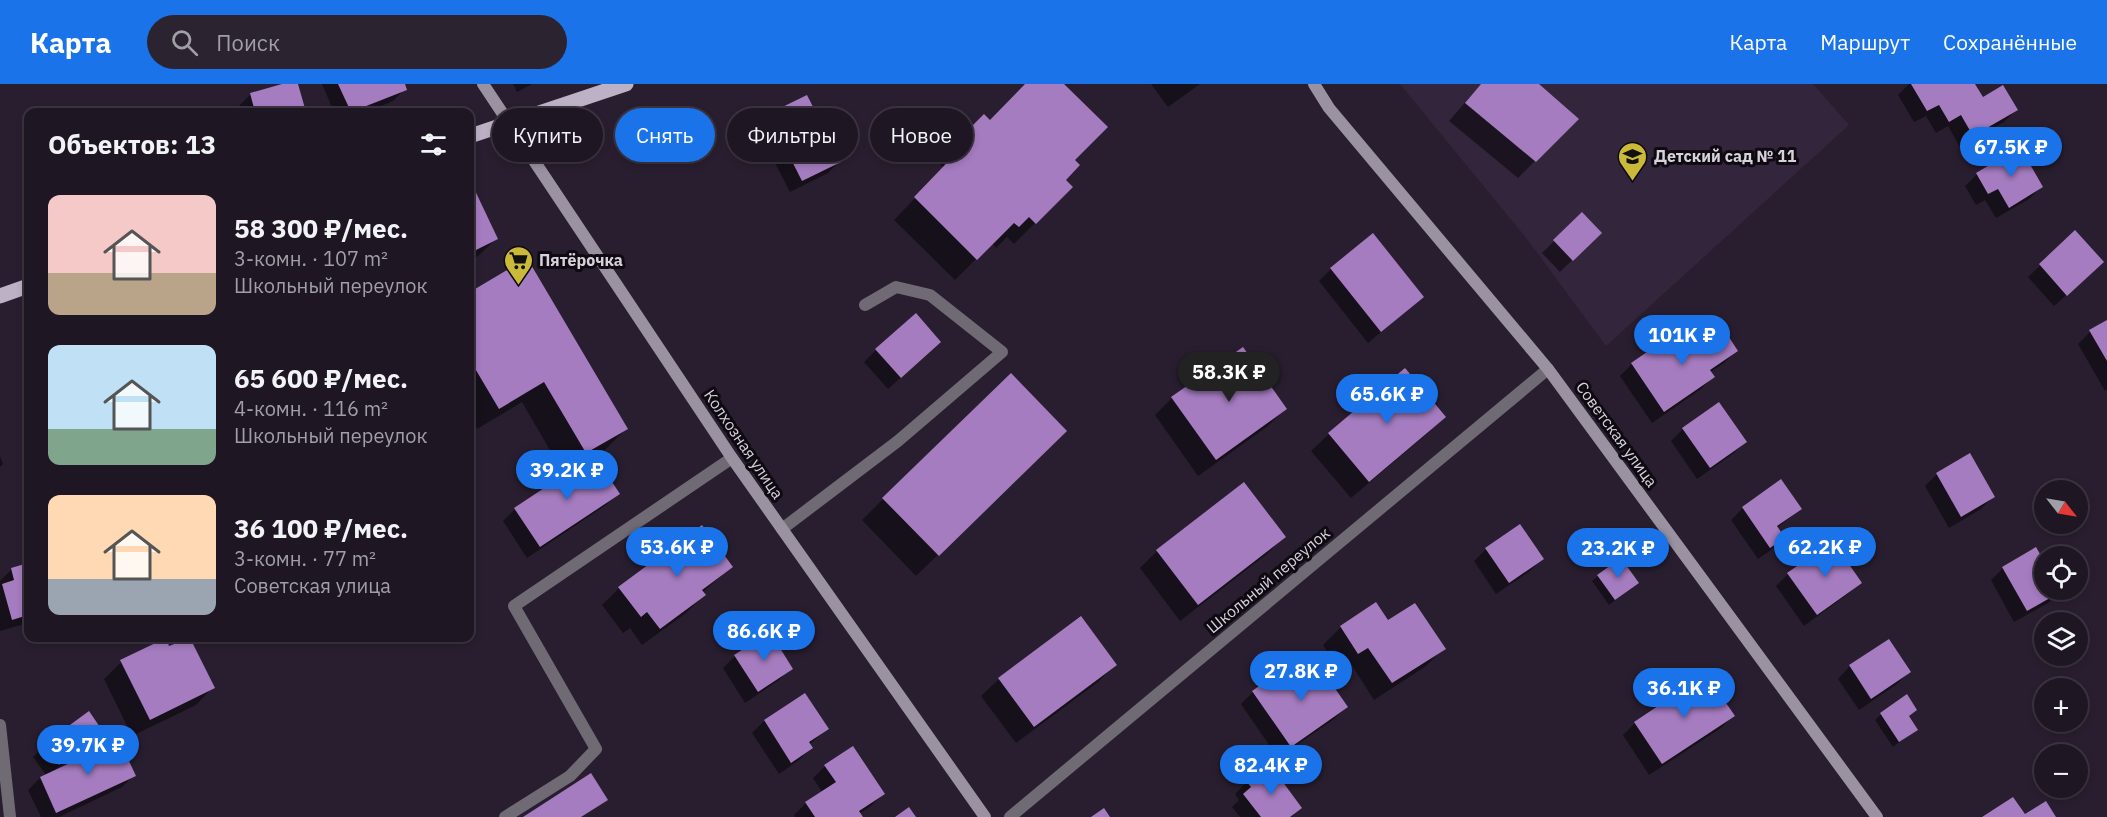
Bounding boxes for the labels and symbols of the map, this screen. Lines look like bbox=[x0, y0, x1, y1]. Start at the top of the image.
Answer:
pin: 67.5K ₽ bbox=[1956, 127, 2066, 178]
school or university icon: Детский сад № 11 bbox=[1617, 140, 1649, 182]
place label: Детский сад № 11 bbox=[1654, 146, 1797, 166]
supermarket icon: Пятёрочка bbox=[502, 244, 534, 286]
place label: Пятёрочка bbox=[539, 250, 623, 270]
pin: 101K ₽ bbox=[1633, 315, 1731, 366]
pin: 58.3K ₽ bbox=[1174, 352, 1284, 403]
pin: 65.6K ₽ bbox=[1332, 374, 1442, 425]
street label: Советская улица bbox=[1572, 377, 1662, 491]
street label: Колхозная улица bbox=[700, 386, 788, 503]
pin: 39.2K ₽ bbox=[512, 450, 622, 501]
north arrow bbox=[2034, 480, 2088, 534]
street label: Школьный переулок bbox=[1202, 522, 1334, 637]
pin: 53.6K ₽ bbox=[622, 527, 732, 578]
pin: 62.2K ₽ bbox=[1770, 527, 1880, 578]
pin: 23.2K ₽ bbox=[1563, 528, 1673, 579]
pin: 86.6K ₽ bbox=[709, 611, 819, 662]
pin: 27.8K ₽ bbox=[1246, 651, 1356, 702]
pin: 36.1K ₽ bbox=[1629, 668, 1739, 719]
pin: 39.7K ₽ bbox=[33, 725, 143, 776]
pin: 82.4K ₽ bbox=[1216, 745, 1326, 796]

